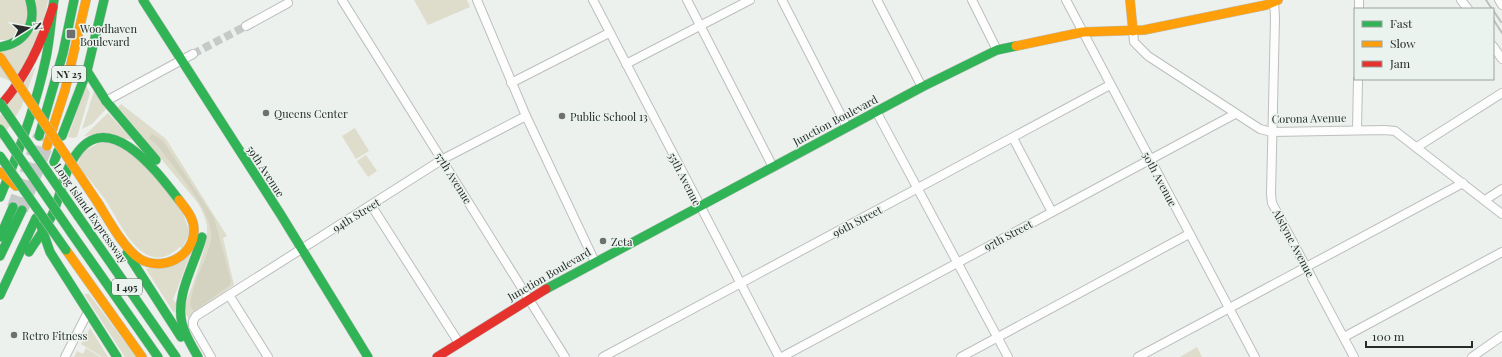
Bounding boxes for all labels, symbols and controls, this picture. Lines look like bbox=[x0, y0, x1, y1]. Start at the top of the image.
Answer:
north arrow bbox=[8, 8, 48, 48]
legend bbox=[1354, 8, 1494, 80]
text: Fast bbox=[1390, 15, 1413, 31]
text: N bbox=[30, 21, 46, 31]
place label: Woodhaven Boulevard bbox=[79, 21, 137, 49]
marker: Woodhaven Boulevard bbox=[65, 28, 77, 40]
text: Slow bbox=[1390, 35, 1416, 51]
text: Jam bbox=[1389, 55, 1411, 71]
road number: NY 25 bbox=[52, 66, 86, 82]
street label: Junction Boulevard bbox=[789, 91, 881, 149]
place label: Queens Center bbox=[274, 106, 348, 121]
marker: Queens Center bbox=[261, 108, 271, 118]
place label: Public School 13 bbox=[570, 109, 648, 124]
street label: Corona Avenue bbox=[1271, 110, 1347, 126]
marker: Public School 13 bbox=[557, 111, 567, 121]
street label: 59th Avenue bbox=[244, 142, 289, 200]
street label: 57th Avenue bbox=[432, 149, 476, 207]
street label: 50th Avenue bbox=[1139, 149, 1181, 209]
street label: 55th Avenue bbox=[665, 150, 705, 209]
street label: Long Island Expressway bbox=[51, 160, 131, 266]
street label: 94th Street bbox=[329, 194, 383, 236]
street label: 96th Street bbox=[830, 202, 884, 240]
street label: Alstyne Avenue bbox=[1269, 205, 1318, 280]
street label: 97th Street bbox=[981, 216, 1035, 254]
place label: Zeta bbox=[611, 234, 633, 249]
marker: Zeta bbox=[598, 236, 608, 246]
street label: Junction Boulevard bbox=[504, 244, 594, 304]
road number: I 495 bbox=[112, 279, 142, 295]
scale bar bbox=[1366, 323, 1472, 349]
place label: Retro Fitness bbox=[22, 328, 87, 343]
text: 100 m bbox=[1372, 328, 1405, 344]
marker: Retro Fitness bbox=[9, 330, 19, 340]

